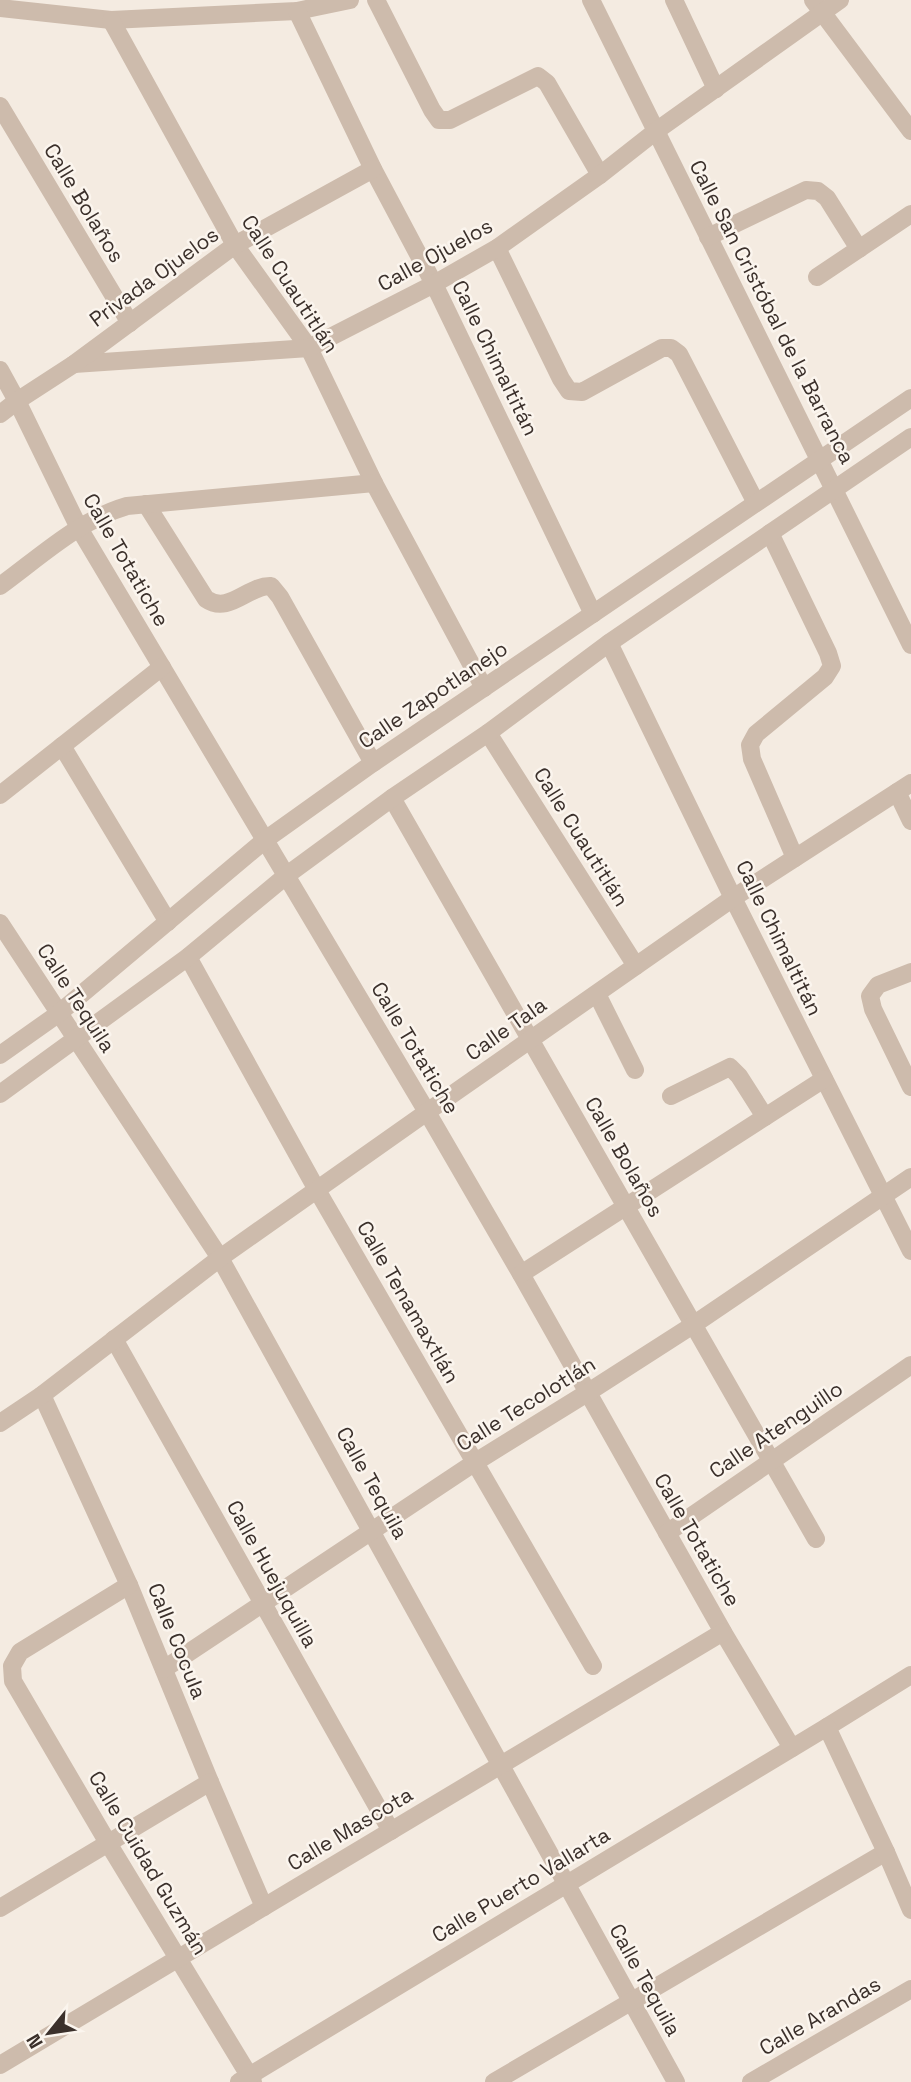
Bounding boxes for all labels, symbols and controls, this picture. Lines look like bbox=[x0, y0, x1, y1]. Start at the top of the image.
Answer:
street label: Calle Bolaños bbox=[38, 138, 131, 267]
street label: Calle San Cristóbal de la Barranca bbox=[684, 155, 861, 468]
street label: Calle Cuautitlán bbox=[236, 210, 345, 358]
street label: Calle Ojuelos bbox=[373, 212, 497, 297]
street label: Privada Ojuelos bbox=[84, 221, 224, 333]
street label: Calle Chimaltitán bbox=[446, 276, 545, 440]
street label: Calle Totatiche bbox=[77, 488, 176, 631]
street label: Calle Zapotlanejo bbox=[353, 635, 513, 755]
street label: Calle Cuautitlán bbox=[528, 762, 635, 911]
street label: Calle Chimaltitán bbox=[730, 856, 829, 1020]
street label: Calle Tequila bbox=[31, 938, 122, 1057]
street label: Calle Totatiche bbox=[365, 977, 466, 1119]
street label: Calle Tala bbox=[460, 991, 552, 1066]
street label: Calle Bolaños bbox=[579, 1092, 670, 1222]
street label: Calle Tenamaxtlán bbox=[351, 1216, 466, 1388]
street label: Calle Tecolotlán bbox=[451, 1350, 600, 1457]
street label: Calle Atenguillo bbox=[704, 1375, 848, 1484]
street label: Calle Tequila bbox=[330, 1422, 414, 1544]
street label: Calle Totatiche bbox=[648, 1468, 747, 1611]
street label: Calle Huejuquilla bbox=[221, 1495, 324, 1652]
street label: Calle Cocula bbox=[142, 1579, 213, 1703]
street label: Calle Cuidad Guzmán bbox=[83, 1766, 214, 1960]
street label: Calle Mascota bbox=[282, 1781, 417, 1877]
street label: Calle Puerto Vallarta bbox=[427, 1821, 615, 1948]
street label: Calle Tequila bbox=[603, 1919, 687, 2041]
street label: Calle Arandas bbox=[754, 1970, 885, 2061]
north arrow bbox=[14, 1998, 84, 2068]
text: N bbox=[21, 2029, 49, 2053]

